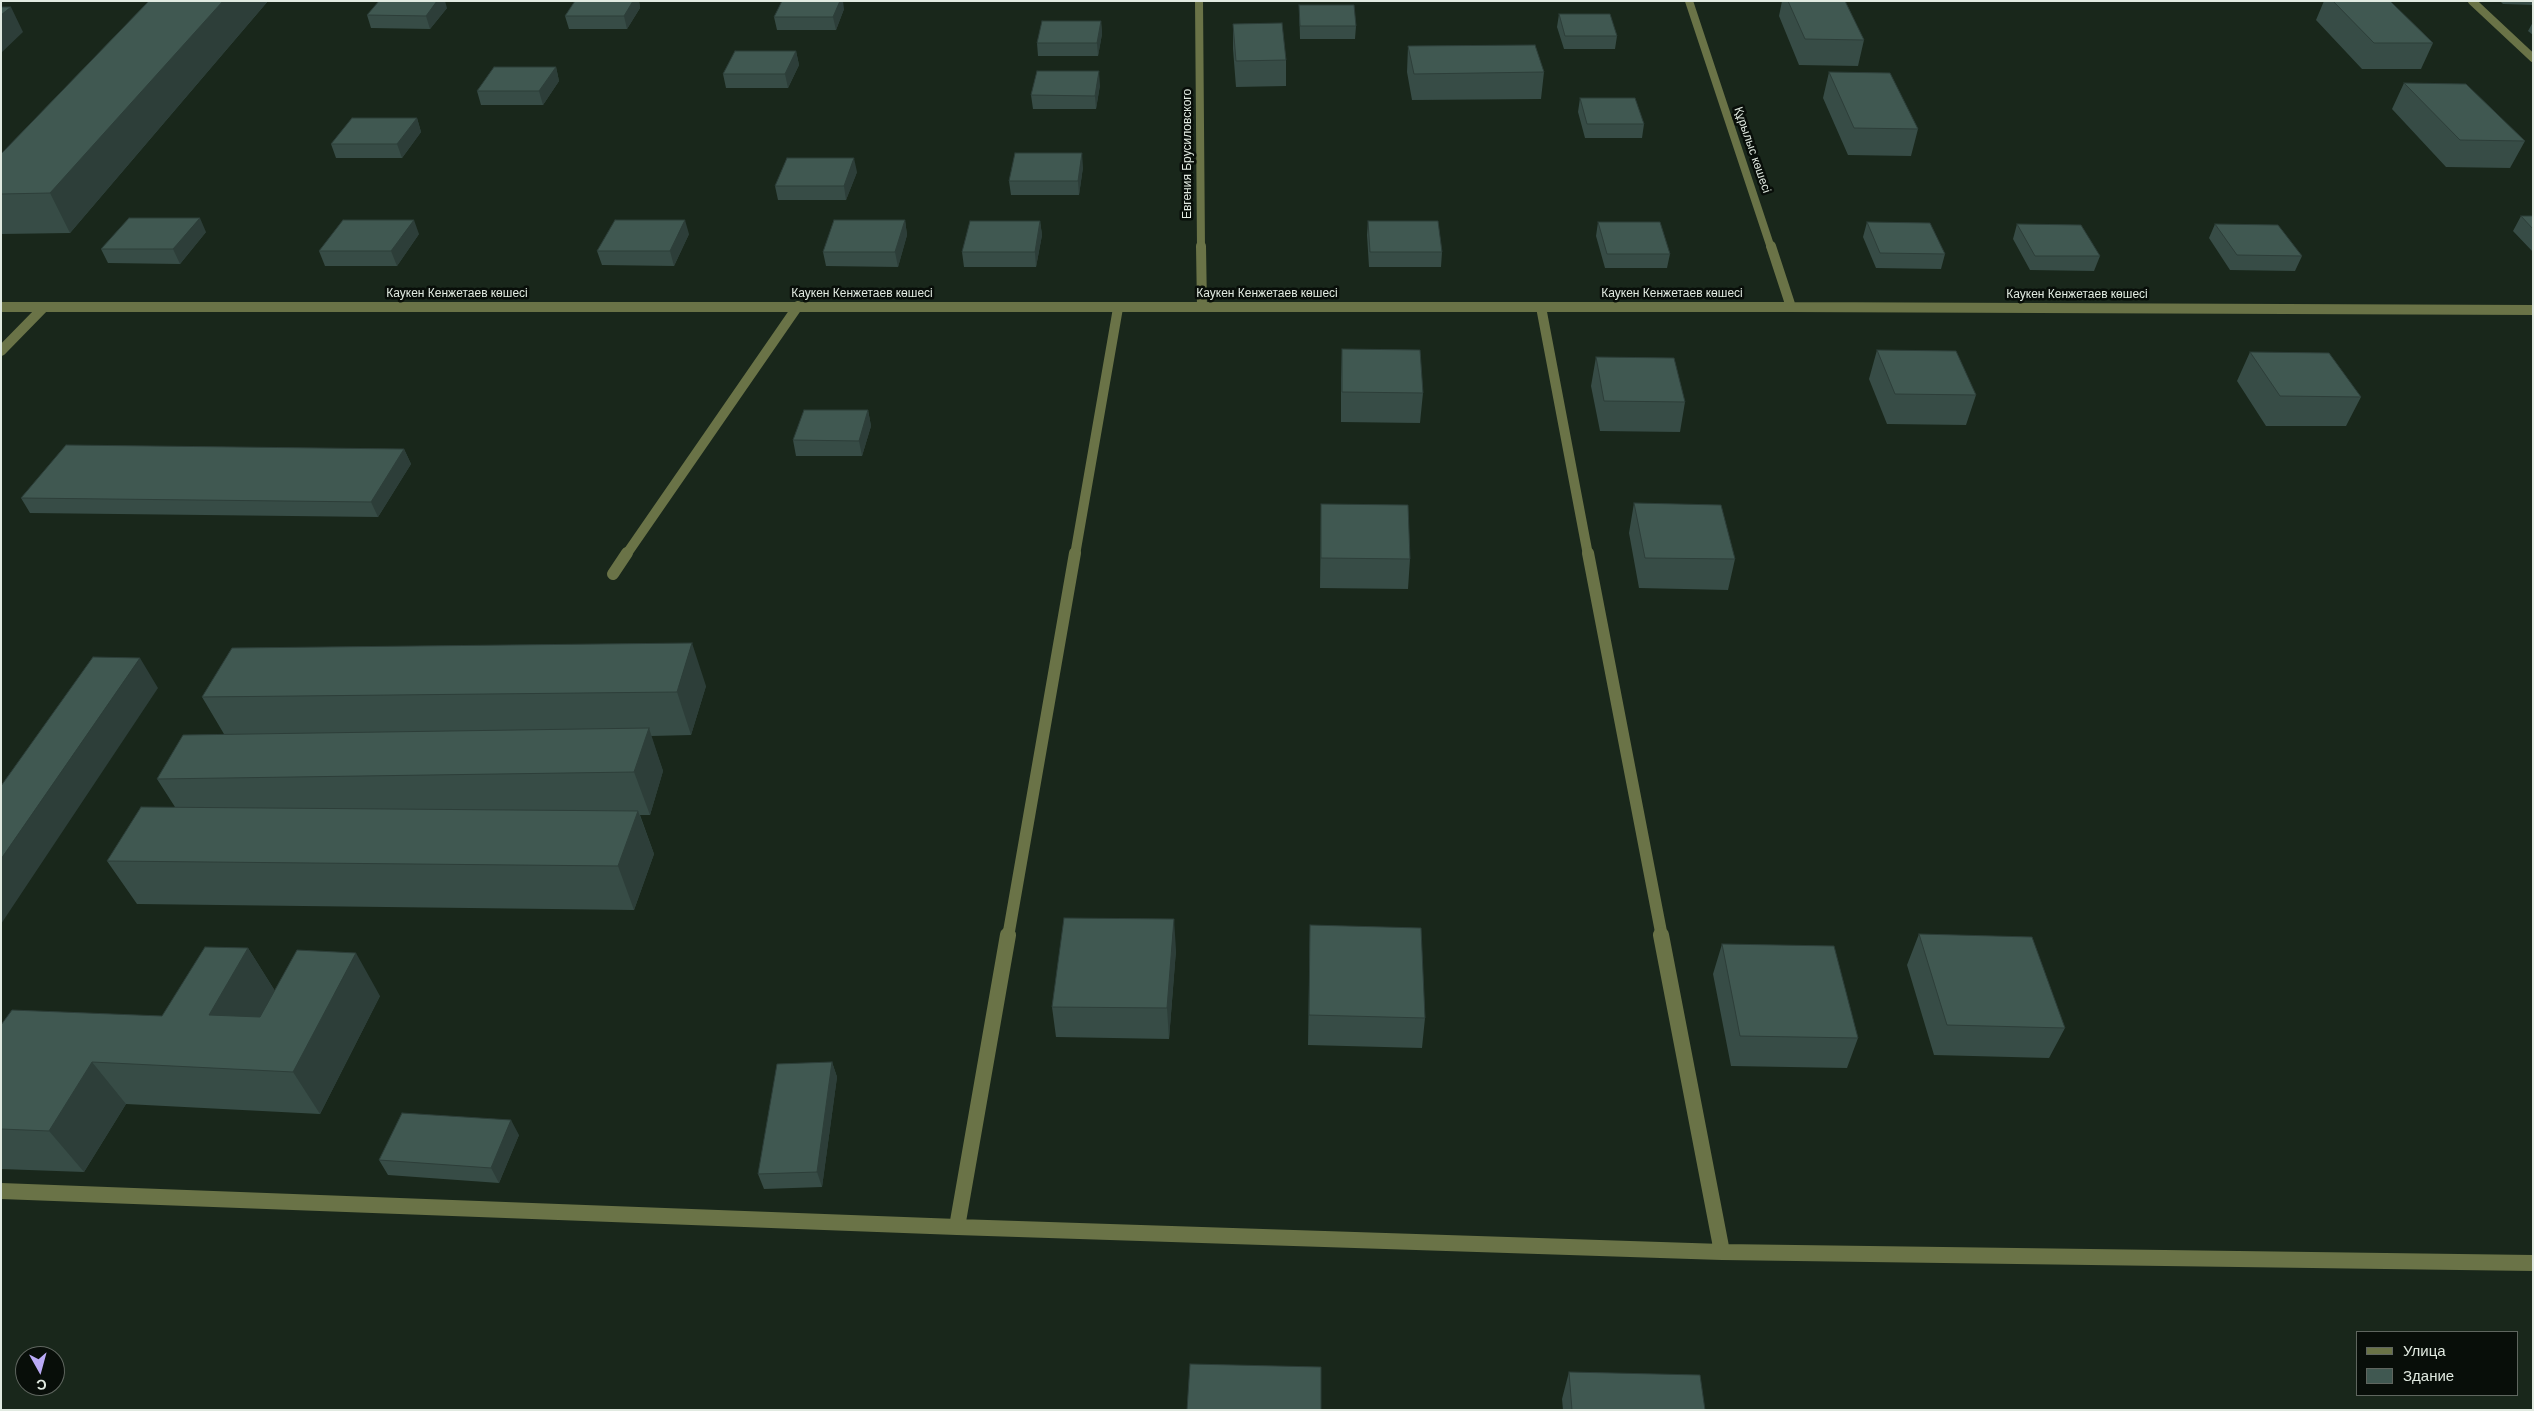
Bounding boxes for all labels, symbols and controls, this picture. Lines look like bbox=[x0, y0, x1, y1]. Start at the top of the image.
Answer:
street label: Евгения Брусиловского bbox=[1181, 89, 1195, 219]
street label: Құрылыс көшесі bbox=[1731, 105, 1773, 195]
street label: Каукен Кенжетаев көшесі bbox=[386, 287, 528, 301]
street label: Каукен Кенжетаев көшесі bbox=[791, 287, 933, 301]
street label: Каукен Кенжетаев көшесі bbox=[1196, 287, 1338, 301]
street label: Каукен Кенжетаев көшесі bbox=[1601, 287, 1743, 301]
street label: Каукен Кенжетаев көшесі bbox=[2006, 288, 2148, 302]
legend bbox=[2356, 1331, 2519, 1396]
text: Улица bbox=[2403, 1342, 2446, 1359]
north arrow bbox=[15, 1346, 65, 1396]
text: Здание bbox=[2403, 1367, 2454, 1384]
text: С bbox=[36, 1376, 48, 1393]

